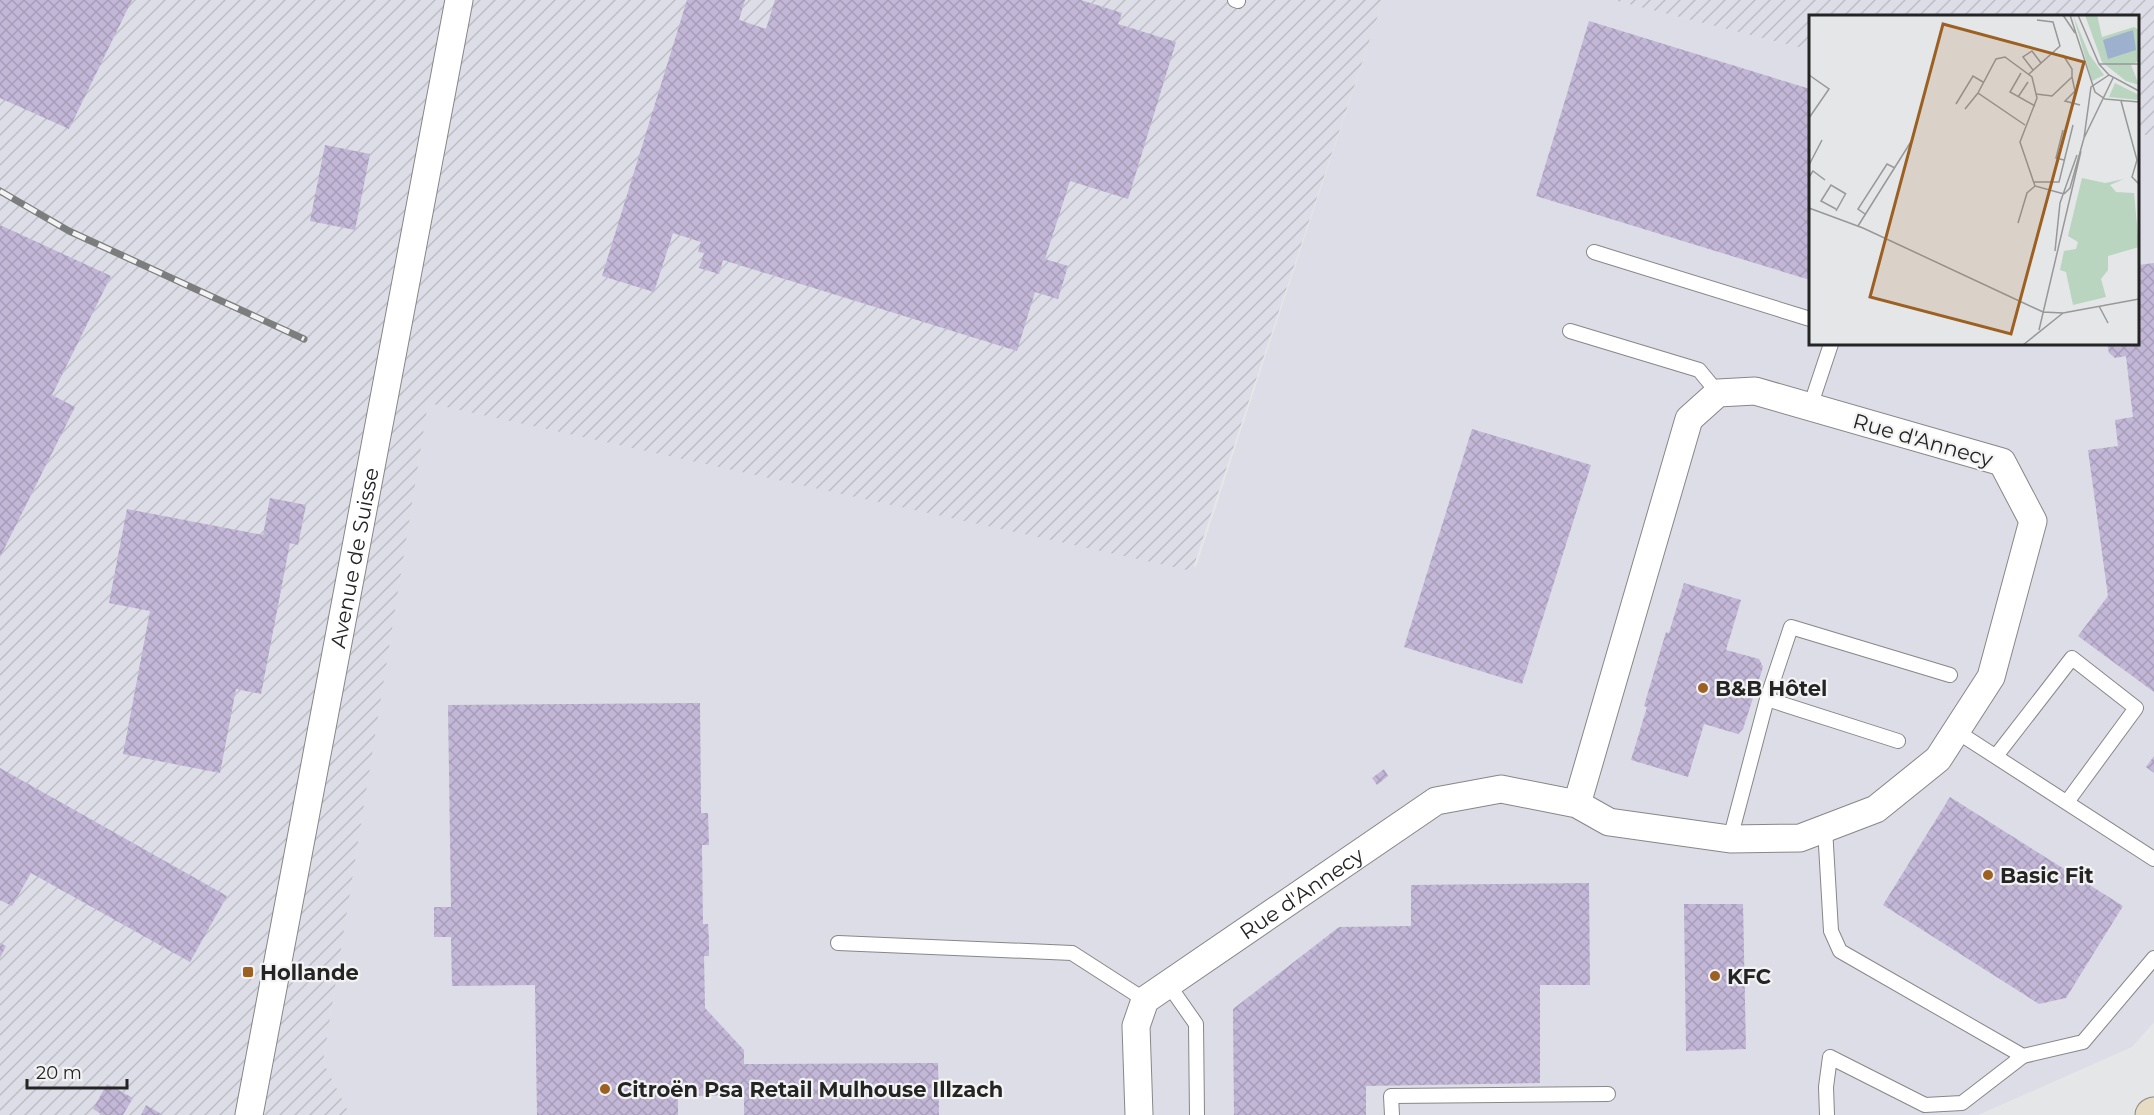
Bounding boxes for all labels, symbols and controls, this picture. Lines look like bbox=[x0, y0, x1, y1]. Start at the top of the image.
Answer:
inset map bbox=[1809, 15, 2139, 345]
street label: Rue d'Annecy bbox=[1850, 408, 1996, 472]
street label: Avenue de Suisse bbox=[325, 465, 383, 650]
place label: B&B Hôtel bbox=[1715, 676, 1827, 701]
marker: B&B Hôtel bbox=[1696, 681, 1710, 695]
street label: Rue d'Annecy bbox=[1235, 842, 1369, 944]
place label: Basic Fit bbox=[2000, 863, 2094, 888]
marker: Basic Fit bbox=[1981, 868, 1995, 882]
place label: Hollande bbox=[260, 960, 359, 985]
place label: KFC bbox=[1727, 964, 1771, 989]
marker: Hollande bbox=[241, 965, 255, 979]
marker: KFC bbox=[1708, 969, 1722, 983]
scale bar bbox=[27, 1052, 128, 1090]
text: 20 m bbox=[36, 1062, 82, 1084]
place label: Citroën Psa Retail Mulhouse Illzach bbox=[617, 1077, 1003, 1102]
marker: Citroën Psa Retail Mulhouse Illzach bbox=[598, 1082, 612, 1096]

